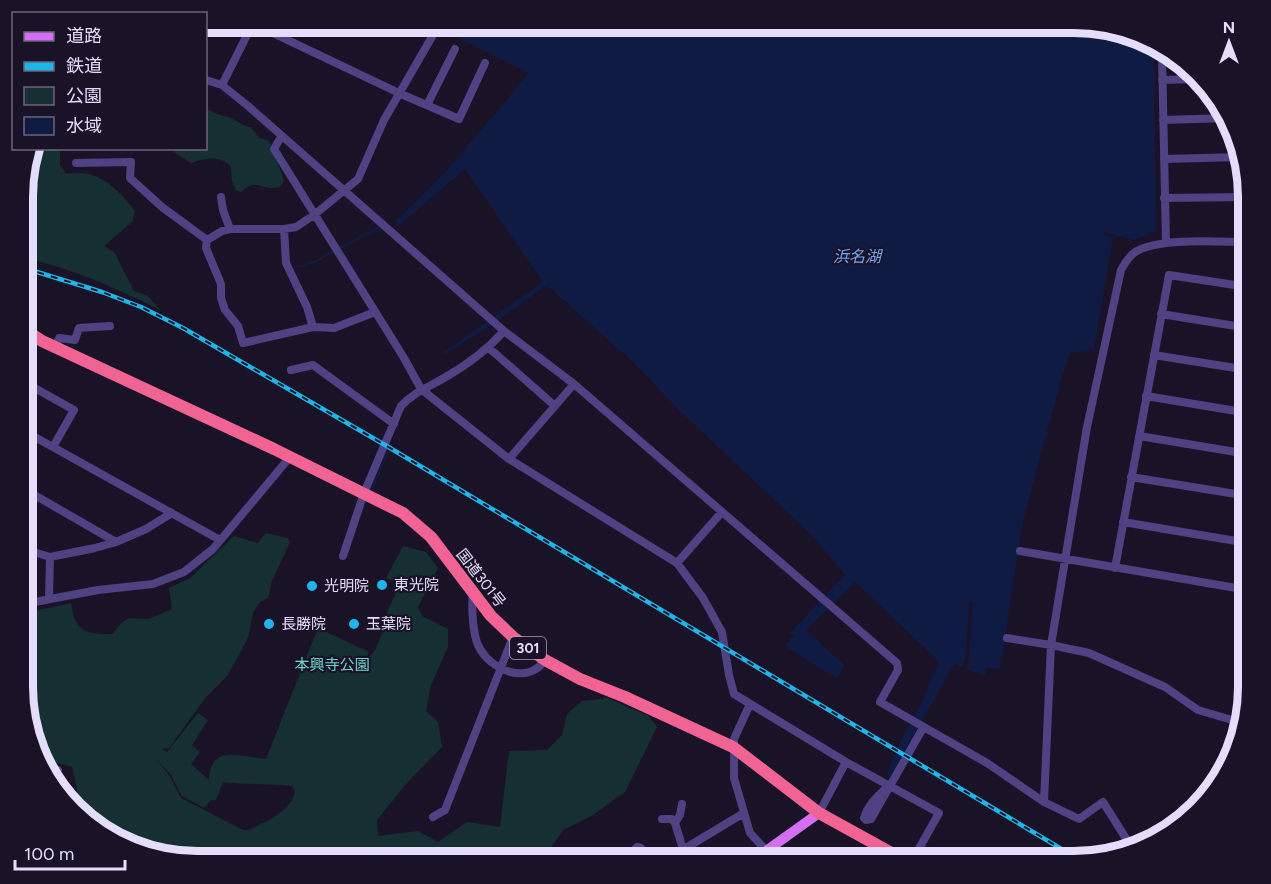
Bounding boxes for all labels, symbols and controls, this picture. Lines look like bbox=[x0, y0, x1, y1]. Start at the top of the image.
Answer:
legend bbox=[12, 12, 207, 150]
north arrow bbox=[1199, 12, 1259, 72]
text: N bbox=[1223, 18, 1235, 37]
text: 道路 bbox=[66, 25, 102, 47]
text: 鉄道 bbox=[66, 55, 102, 77]
text: 公園 bbox=[66, 85, 102, 107]
text: 水域 bbox=[66, 115, 102, 137]
water label: 浜名湖 bbox=[833, 247, 884, 266]
street label: 国道301号 bbox=[453, 545, 509, 611]
place label: 東光院 bbox=[394, 576, 439, 594]
place label: 光明院 bbox=[324, 577, 369, 595]
marker: 東光院 bbox=[375, 578, 389, 592]
marker: 光明院 bbox=[305, 579, 319, 593]
place label: 長勝院 bbox=[281, 615, 326, 633]
place label: 玉葉院 bbox=[366, 615, 411, 633]
marker: 長勝院 bbox=[262, 617, 276, 631]
marker: 玉葉院 bbox=[347, 617, 361, 631]
road number: 301 bbox=[510, 637, 546, 659]
park label: 本興寺公園 bbox=[294, 656, 370, 674]
scale bar bbox=[15, 833, 124, 871]
text: 100 m bbox=[24, 843, 74, 865]

